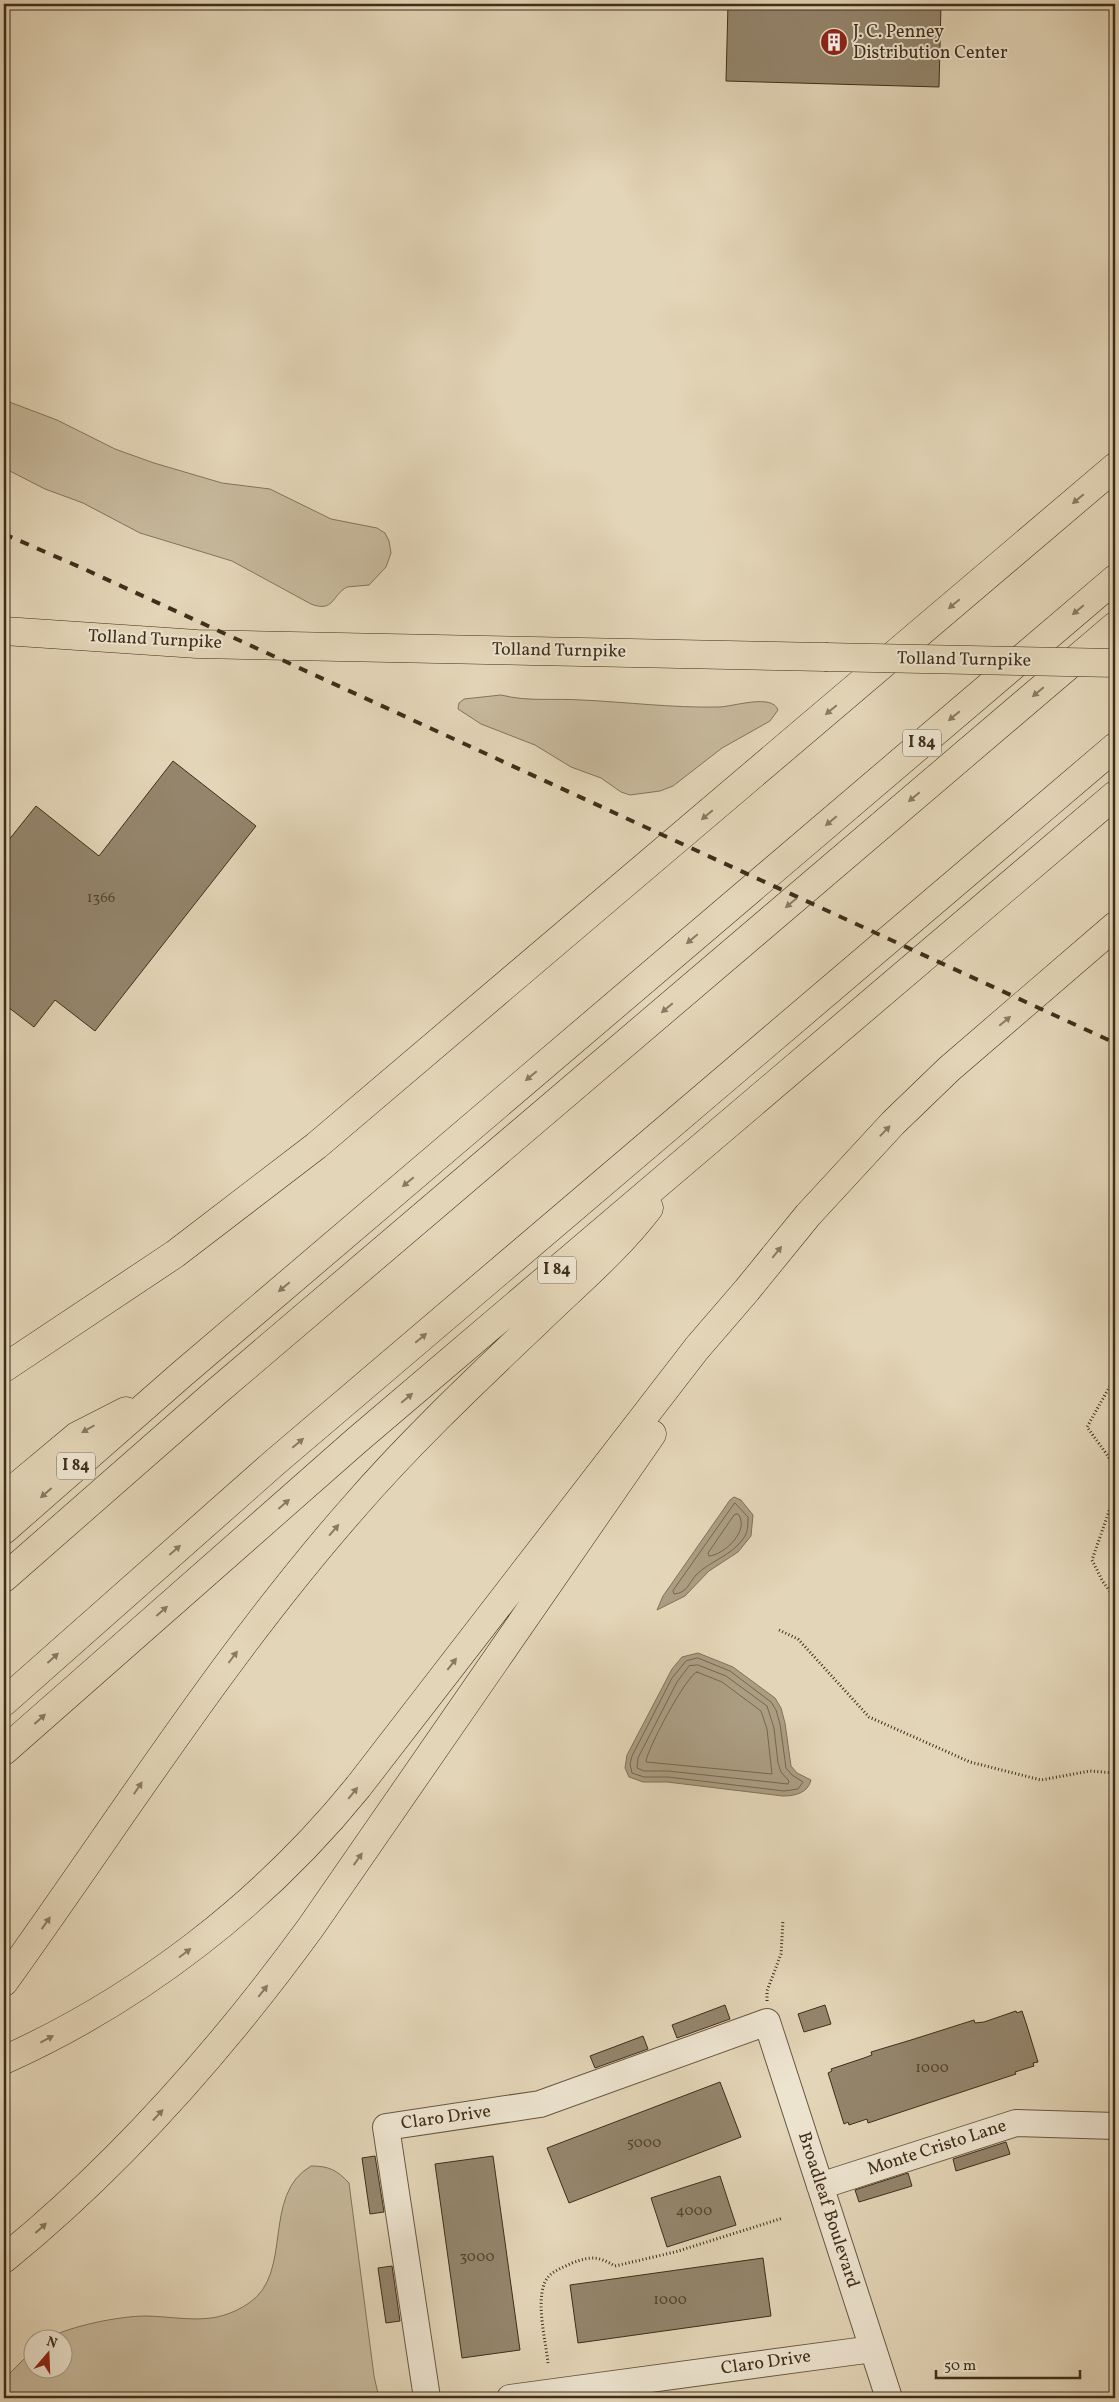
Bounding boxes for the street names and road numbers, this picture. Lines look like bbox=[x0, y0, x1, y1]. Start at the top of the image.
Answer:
street label: Tolland Turnpike bbox=[87, 624, 223, 656]
street label: Tolland Turnpike bbox=[492, 637, 626, 665]
street label: Tolland Turnpike bbox=[897, 646, 1031, 674]
road number: I 84 bbox=[903, 730, 941, 756]
road number: I 84 bbox=[538, 1256, 576, 1284]
road number: I 84 bbox=[57, 1452, 95, 1480]
street label: Claro Drive bbox=[399, 2099, 493, 2137]
street label: Monte Cristo Lane bbox=[864, 2114, 1010, 2182]
street label: Broadleaf Boulevard bbox=[791, 2129, 865, 2291]
street label: Claro Drive bbox=[719, 2344, 813, 2382]

